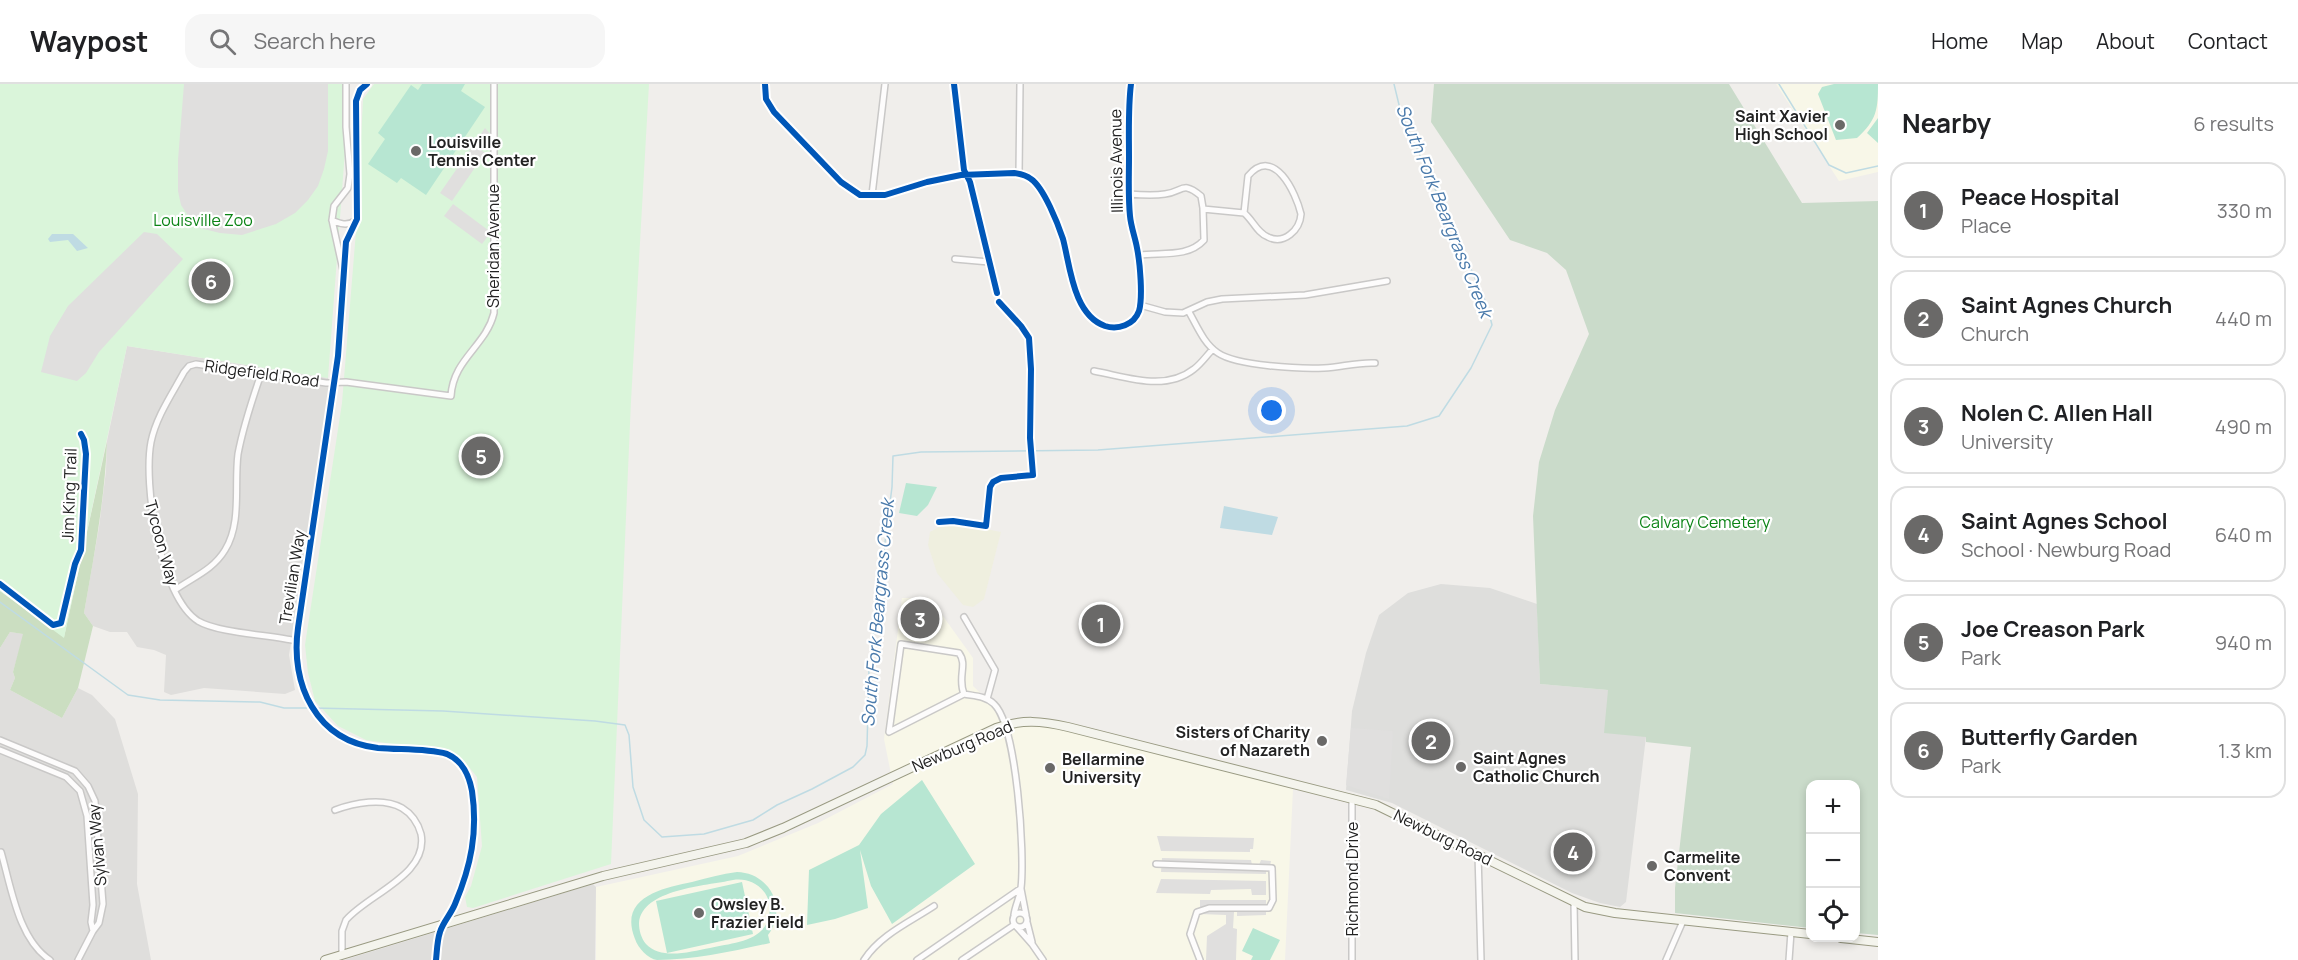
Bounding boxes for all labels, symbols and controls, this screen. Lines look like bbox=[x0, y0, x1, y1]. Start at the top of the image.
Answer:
search box bbox=[185, 14, 605, 68]
text: Waypost bbox=[30, 22, 149, 60]
icon: search bbox=[206, 25, 239, 58]
text: Search here bbox=[254, 26, 376, 56]
text: Home bbox=[1931, 27, 1988, 55]
text: Map bbox=[2021, 27, 2063, 55]
text: About bbox=[2096, 27, 2155, 55]
text: Contact bbox=[2188, 27, 2268, 55]
water label: South Fork Beargrass Creek bbox=[1391, 100, 1500, 324]
place label: Saint Xavier High School bbox=[1735, 105, 1828, 145]
text: Nearby bbox=[1902, 105, 1991, 141]
street label: Illinois Avenue bbox=[1104, 109, 1128, 213]
text: 6 results bbox=[2193, 110, 2274, 137]
marker: Saint Xavier High School bbox=[1833, 118, 1847, 132]
place label: Louisville Tennis Center bbox=[428, 131, 536, 171]
marker: Louisville Tennis Center bbox=[409, 144, 423, 158]
text: Peace Hospital bbox=[1961, 182, 2120, 212]
street label: Sheridan Avenue bbox=[482, 184, 504, 308]
text: 1 bbox=[1919, 197, 1928, 224]
text: 330 m bbox=[2217, 197, 2272, 224]
park label: Louisville Zoo bbox=[153, 209, 253, 231]
text: Place bbox=[1961, 212, 2011, 239]
pin: 6 bbox=[192, 258, 230, 304]
text: Saint Agnes Church bbox=[1961, 290, 2172, 320]
text: 2 bbox=[1918, 305, 1929, 332]
text: 440 m bbox=[2215, 305, 2272, 332]
text: Church bbox=[1961, 320, 2029, 347]
street label: Ridgefield Road bbox=[203, 354, 321, 392]
your location bbox=[1257, 396, 1286, 425]
text: Nolen C. Allen Hall bbox=[1961, 398, 2153, 428]
text: 3 bbox=[1918, 413, 1929, 440]
text: 490 m bbox=[2215, 413, 2272, 440]
text: University bbox=[1961, 428, 2053, 455]
pin: 5 bbox=[462, 434, 500, 478]
street label: Jim King Trail bbox=[56, 448, 82, 542]
water label: South Fork Beargrass Creek bbox=[855, 495, 899, 728]
street label: Tycoon Way bbox=[140, 498, 184, 589]
text: Saint Agnes School bbox=[1961, 506, 2168, 536]
park label: Calvary Cemetery bbox=[1640, 511, 1771, 533]
text: 4 bbox=[1917, 521, 1930, 548]
text: 640 m bbox=[2215, 521, 2272, 548]
street label: Trevilian Way bbox=[274, 528, 310, 626]
text: School · Newburg Road bbox=[1961, 536, 2171, 563]
pin: 3 bbox=[900, 596, 940, 642]
pin: 1 bbox=[1082, 602, 1120, 646]
text: Joe Creason Park bbox=[1961, 614, 2144, 644]
text: 5 bbox=[1918, 629, 1929, 656]
text: 940 m bbox=[2215, 629, 2272, 656]
text: Park bbox=[1961, 644, 2001, 671]
street label: Newburg Road bbox=[908, 715, 1016, 777]
pin: 2 bbox=[1412, 718, 1450, 764]
place label: Sisters of Charity of Nazareth bbox=[1176, 721, 1310, 761]
text: Butterfly Garden bbox=[1961, 722, 2138, 752]
marker: Sisters of Charity of Nazareth bbox=[1315, 734, 1329, 748]
text: 6 bbox=[1917, 737, 1930, 764]
text: 1.3 km bbox=[2218, 737, 2272, 764]
place label: Saint Agnes Catholic Church bbox=[1473, 747, 1600, 787]
place label: Bellarmine University bbox=[1062, 748, 1145, 788]
text: Park bbox=[1961, 752, 2001, 779]
marker: Saint Agnes Catholic Church bbox=[1454, 760, 1468, 774]
marker: Bellarmine University bbox=[1043, 761, 1057, 775]
map controls bbox=[1806, 780, 1860, 942]
button: + bbox=[1806, 780, 1860, 834]
street label: Sylvan Way bbox=[82, 803, 112, 887]
street label: Newburg Road bbox=[1390, 804, 1496, 870]
street label: Richmond Drive bbox=[1341, 822, 1363, 936]
pin: 4 bbox=[1554, 830, 1592, 874]
button: − bbox=[1806, 834, 1860, 888]
place label: Carmelite Convent bbox=[1664, 846, 1741, 886]
marker: Carmelite Convent bbox=[1645, 859, 1659, 873]
button: locate bbox=[1806, 888, 1860, 942]
place label: Owsley B. Frazier Field bbox=[711, 893, 804, 933]
marker: Owsley B. Frazier Field bbox=[692, 906, 706, 920]

